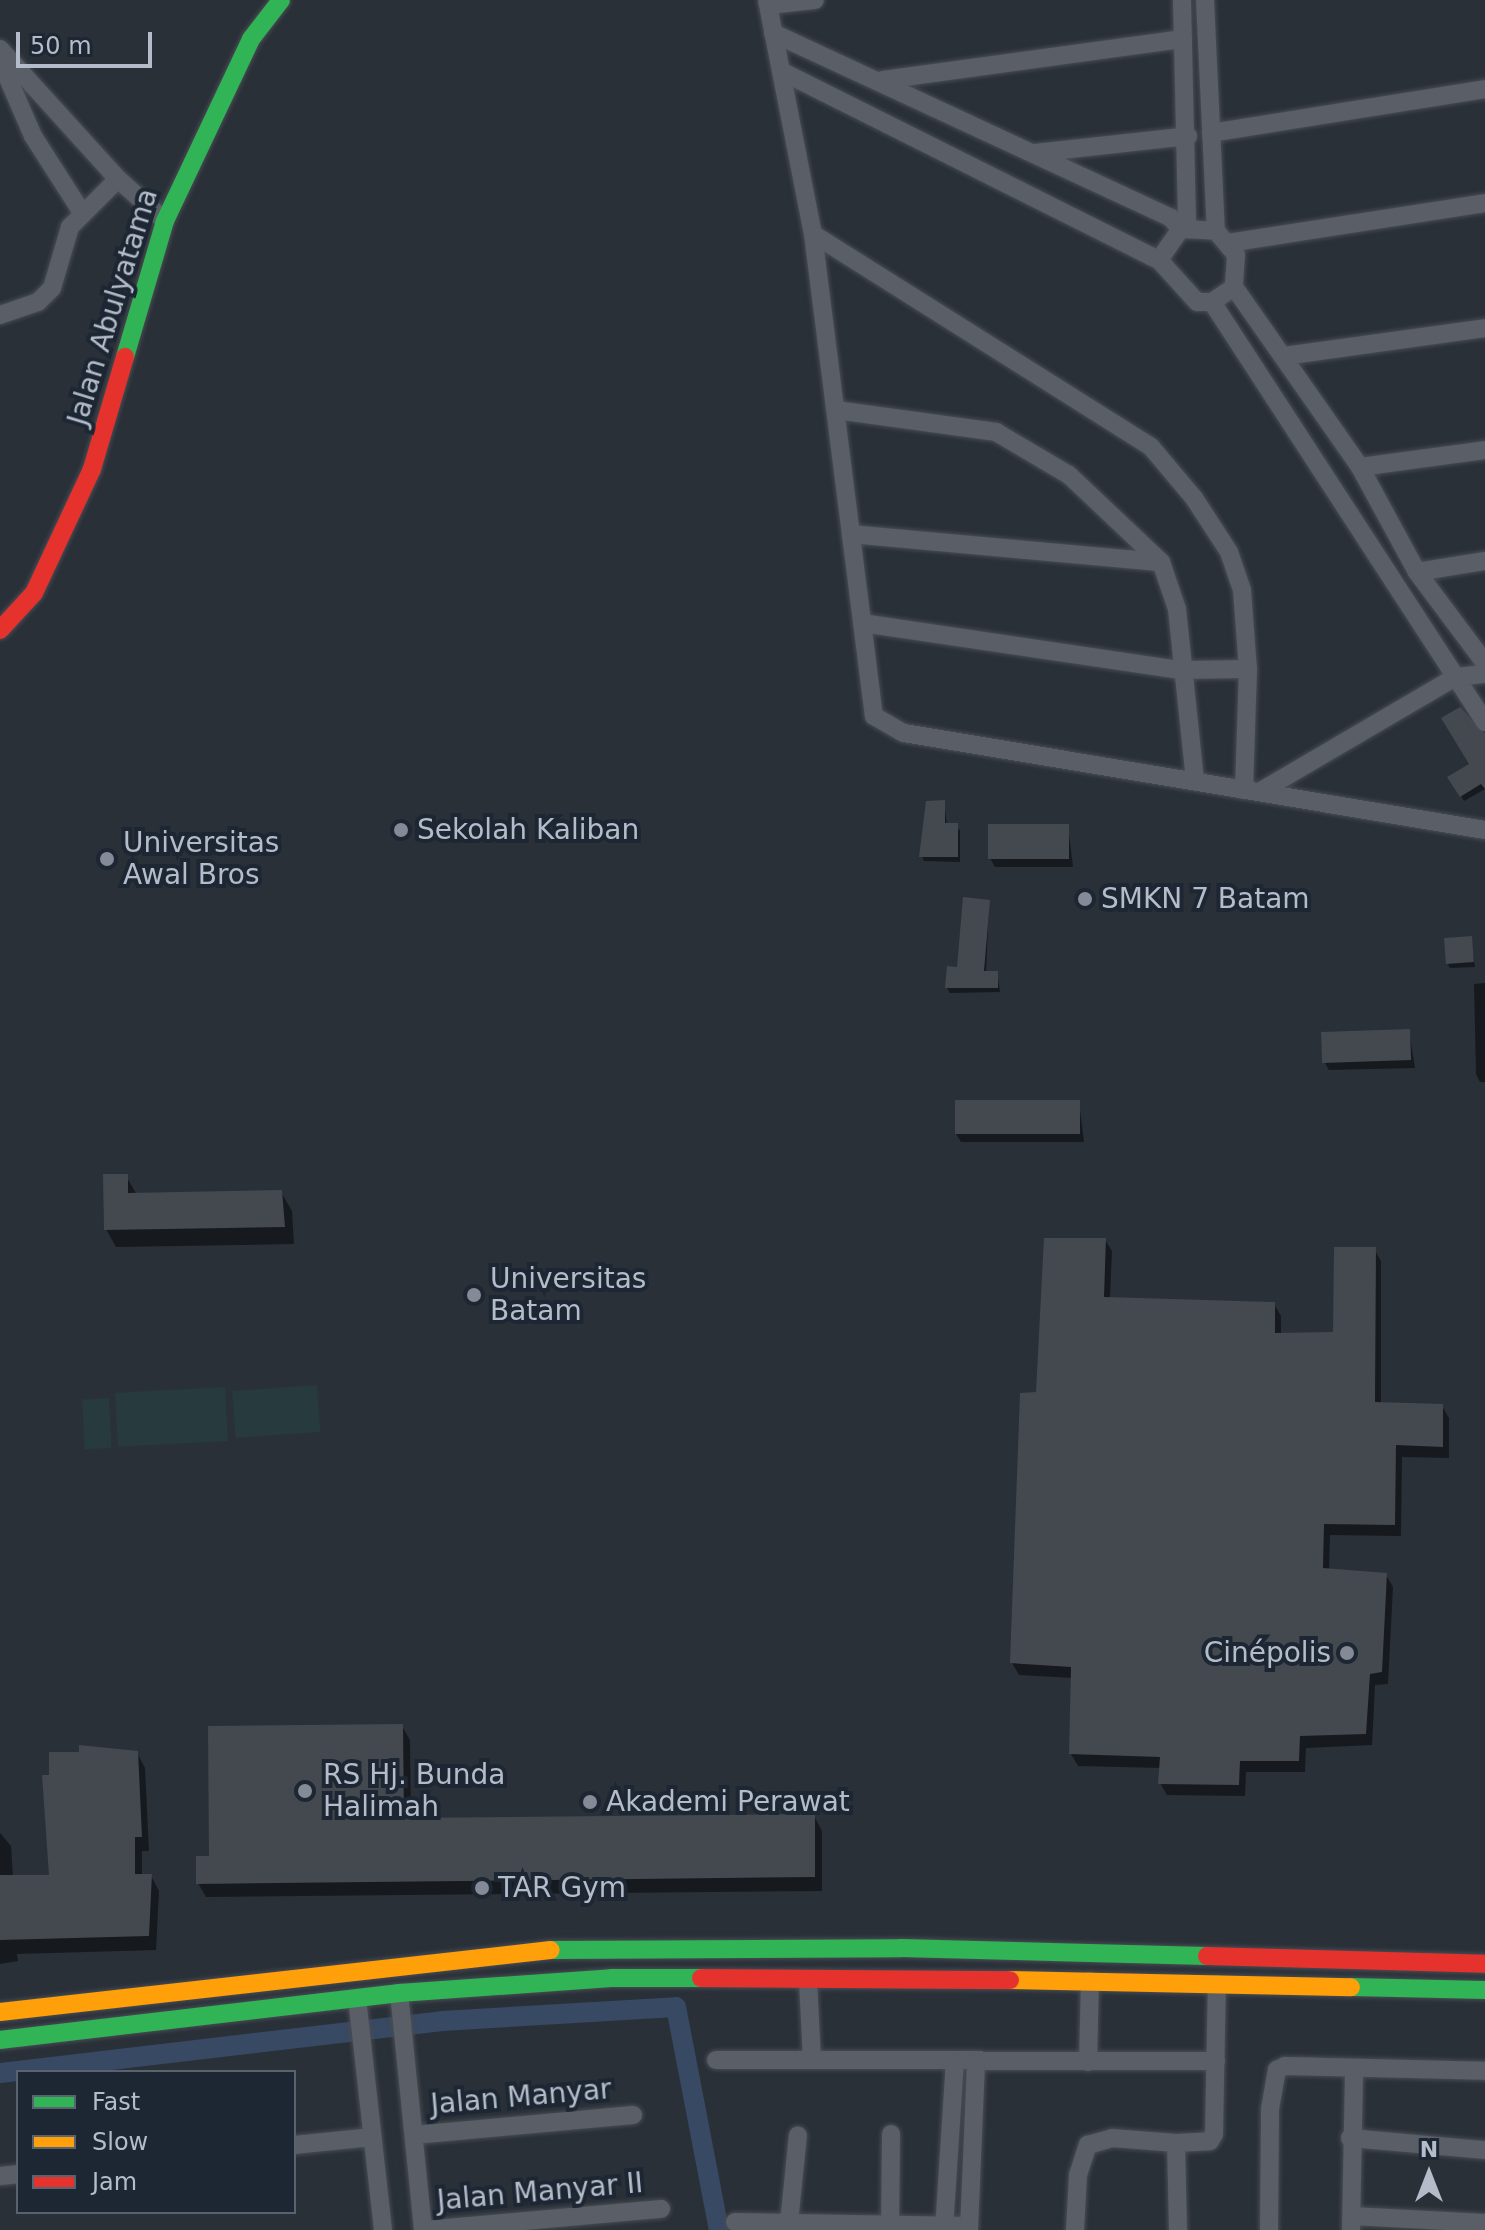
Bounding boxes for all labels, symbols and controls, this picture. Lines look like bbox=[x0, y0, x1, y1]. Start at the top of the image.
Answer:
scale bar bbox=[20, 16, 156, 66]
text: 50 m bbox=[30, 32, 92, 60]
street label: Jalan Abulyatama bbox=[61, 185, 165, 429]
place label: Sekolah Kaliban bbox=[417, 813, 639, 847]
marker: Sekolah Kaliban bbox=[392, 821, 410, 839]
place label: Universitas Awal Bros bbox=[123, 826, 279, 892]
marker: Universitas Awal Bros bbox=[98, 850, 116, 868]
place label: SMKN 7 Batam bbox=[1101, 882, 1310, 916]
marker: SMKN 7 Batam bbox=[1076, 890, 1094, 908]
place label: Universitas Batam bbox=[490, 1262, 646, 1328]
marker: Universitas Batam bbox=[465, 1286, 483, 1304]
place label: Cinépolis bbox=[1204, 1636, 1331, 1670]
marker: Cinépolis bbox=[1338, 1644, 1356, 1662]
place label: RS Hj. Bunda Halimah bbox=[323, 1758, 505, 1824]
marker: RS Hj. Bunda Halimah bbox=[294, 1780, 316, 1802]
place label: Akademi Perawat bbox=[606, 1785, 850, 1819]
marker: Akademi Perawat bbox=[581, 1793, 599, 1811]
place label: TAR Gym bbox=[498, 1871, 626, 1905]
marker: TAR Gym bbox=[473, 1879, 491, 1897]
legend bbox=[16, 2070, 296, 2214]
street label: Jalan Manyar bbox=[429, 2072, 613, 2122]
text: Fast bbox=[92, 2088, 140, 2116]
text: Slow bbox=[92, 2128, 148, 2156]
north arrow bbox=[1389, 2134, 1469, 2214]
text: N bbox=[1420, 2137, 1438, 2162]
street label: Jalan Manyar II bbox=[436, 2166, 644, 2218]
text: Jam bbox=[92, 2168, 137, 2196]

